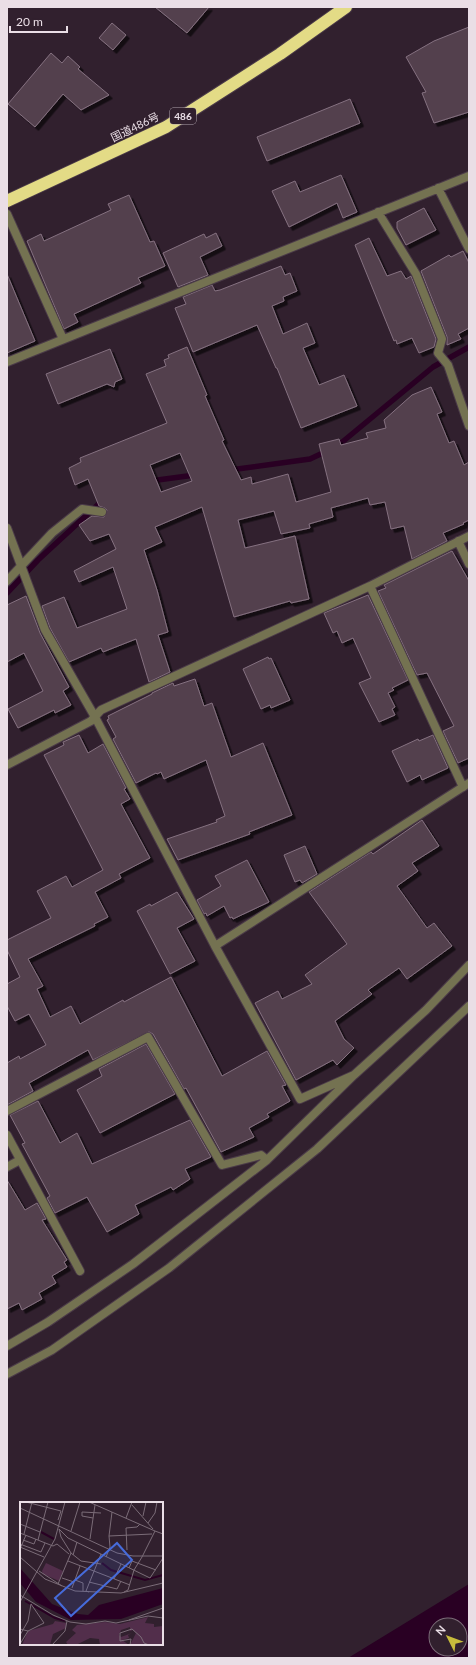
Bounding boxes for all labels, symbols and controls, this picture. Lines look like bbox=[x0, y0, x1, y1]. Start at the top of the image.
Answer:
scale bar bbox=[10, 8, 67, 34]
text: 20 m bbox=[16, 14, 43, 29]
road number: 486 bbox=[170, 108, 196, 124]
street label: 国道486号 bbox=[108, 109, 161, 144]
inset map bbox=[20, 1502, 163, 1645]
north arrow bbox=[428, 1617, 468, 1657]
text: N bbox=[433, 1622, 448, 1637]

